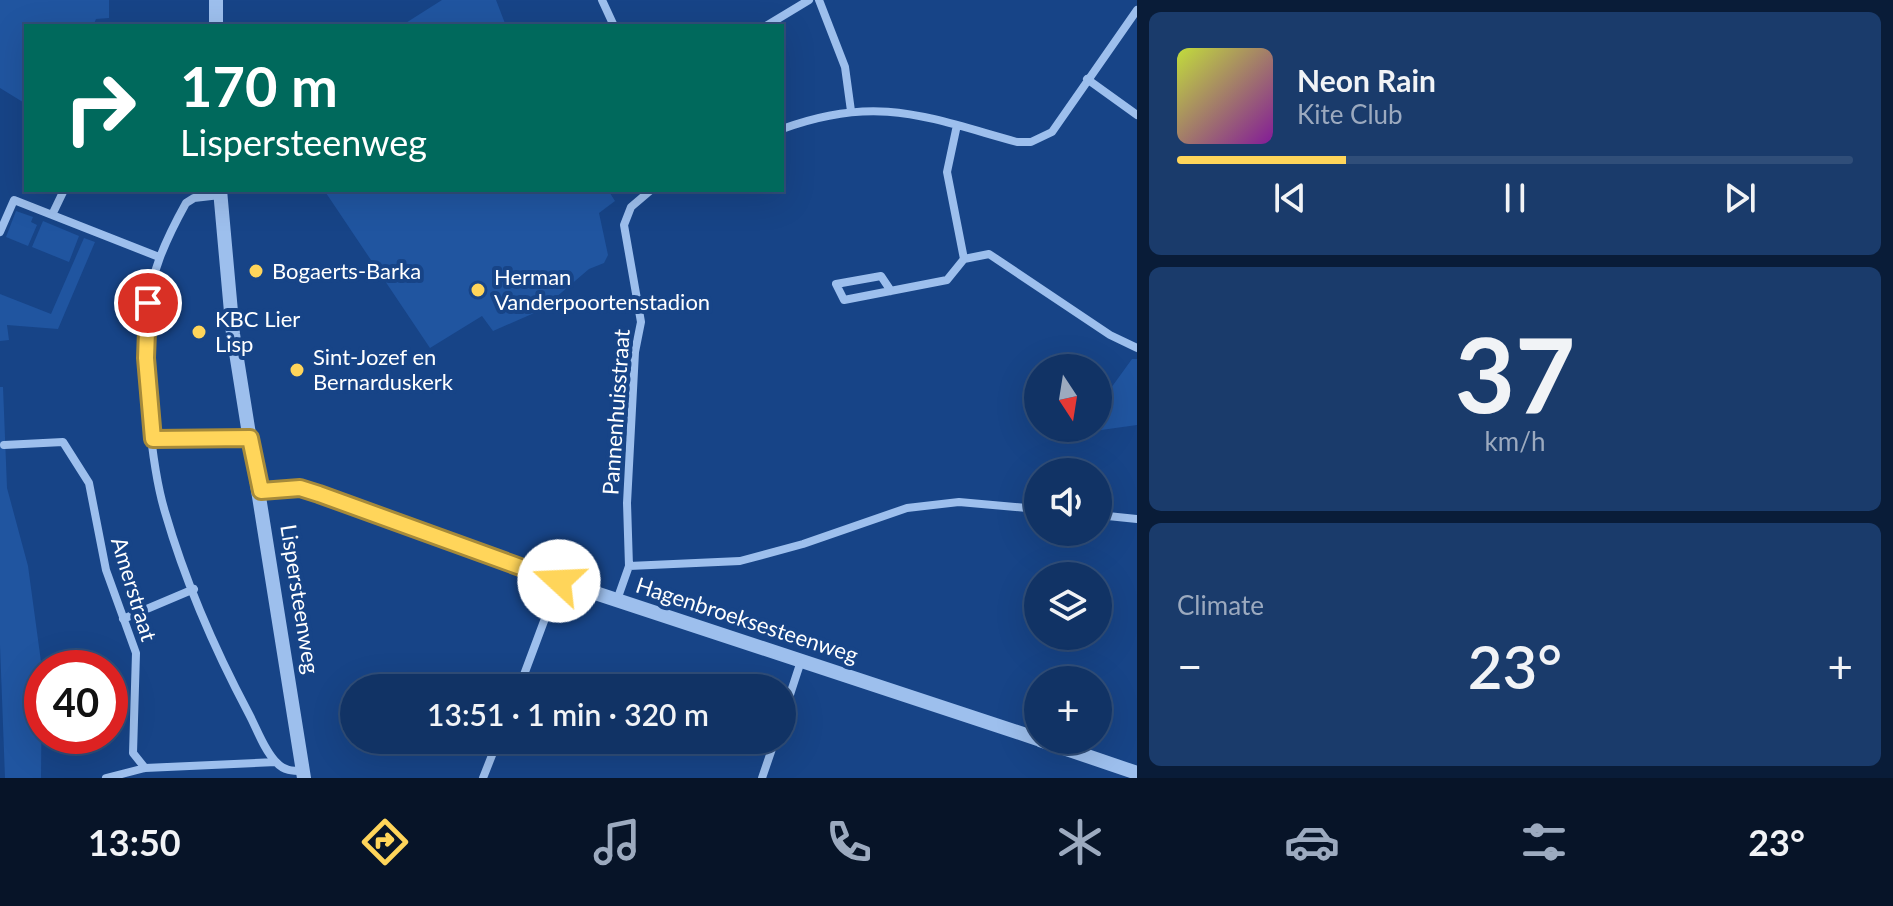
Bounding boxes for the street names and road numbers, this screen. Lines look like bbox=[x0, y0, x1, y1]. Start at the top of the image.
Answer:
street label: Pannenhuisstraat bbox=[596, 328, 635, 496]
street label: Lispersteenweg bbox=[275, 522, 326, 676]
street label: Amerstraat bbox=[106, 534, 163, 644]
street label: Hagenbroeksesteenweg bbox=[633, 571, 862, 668]

